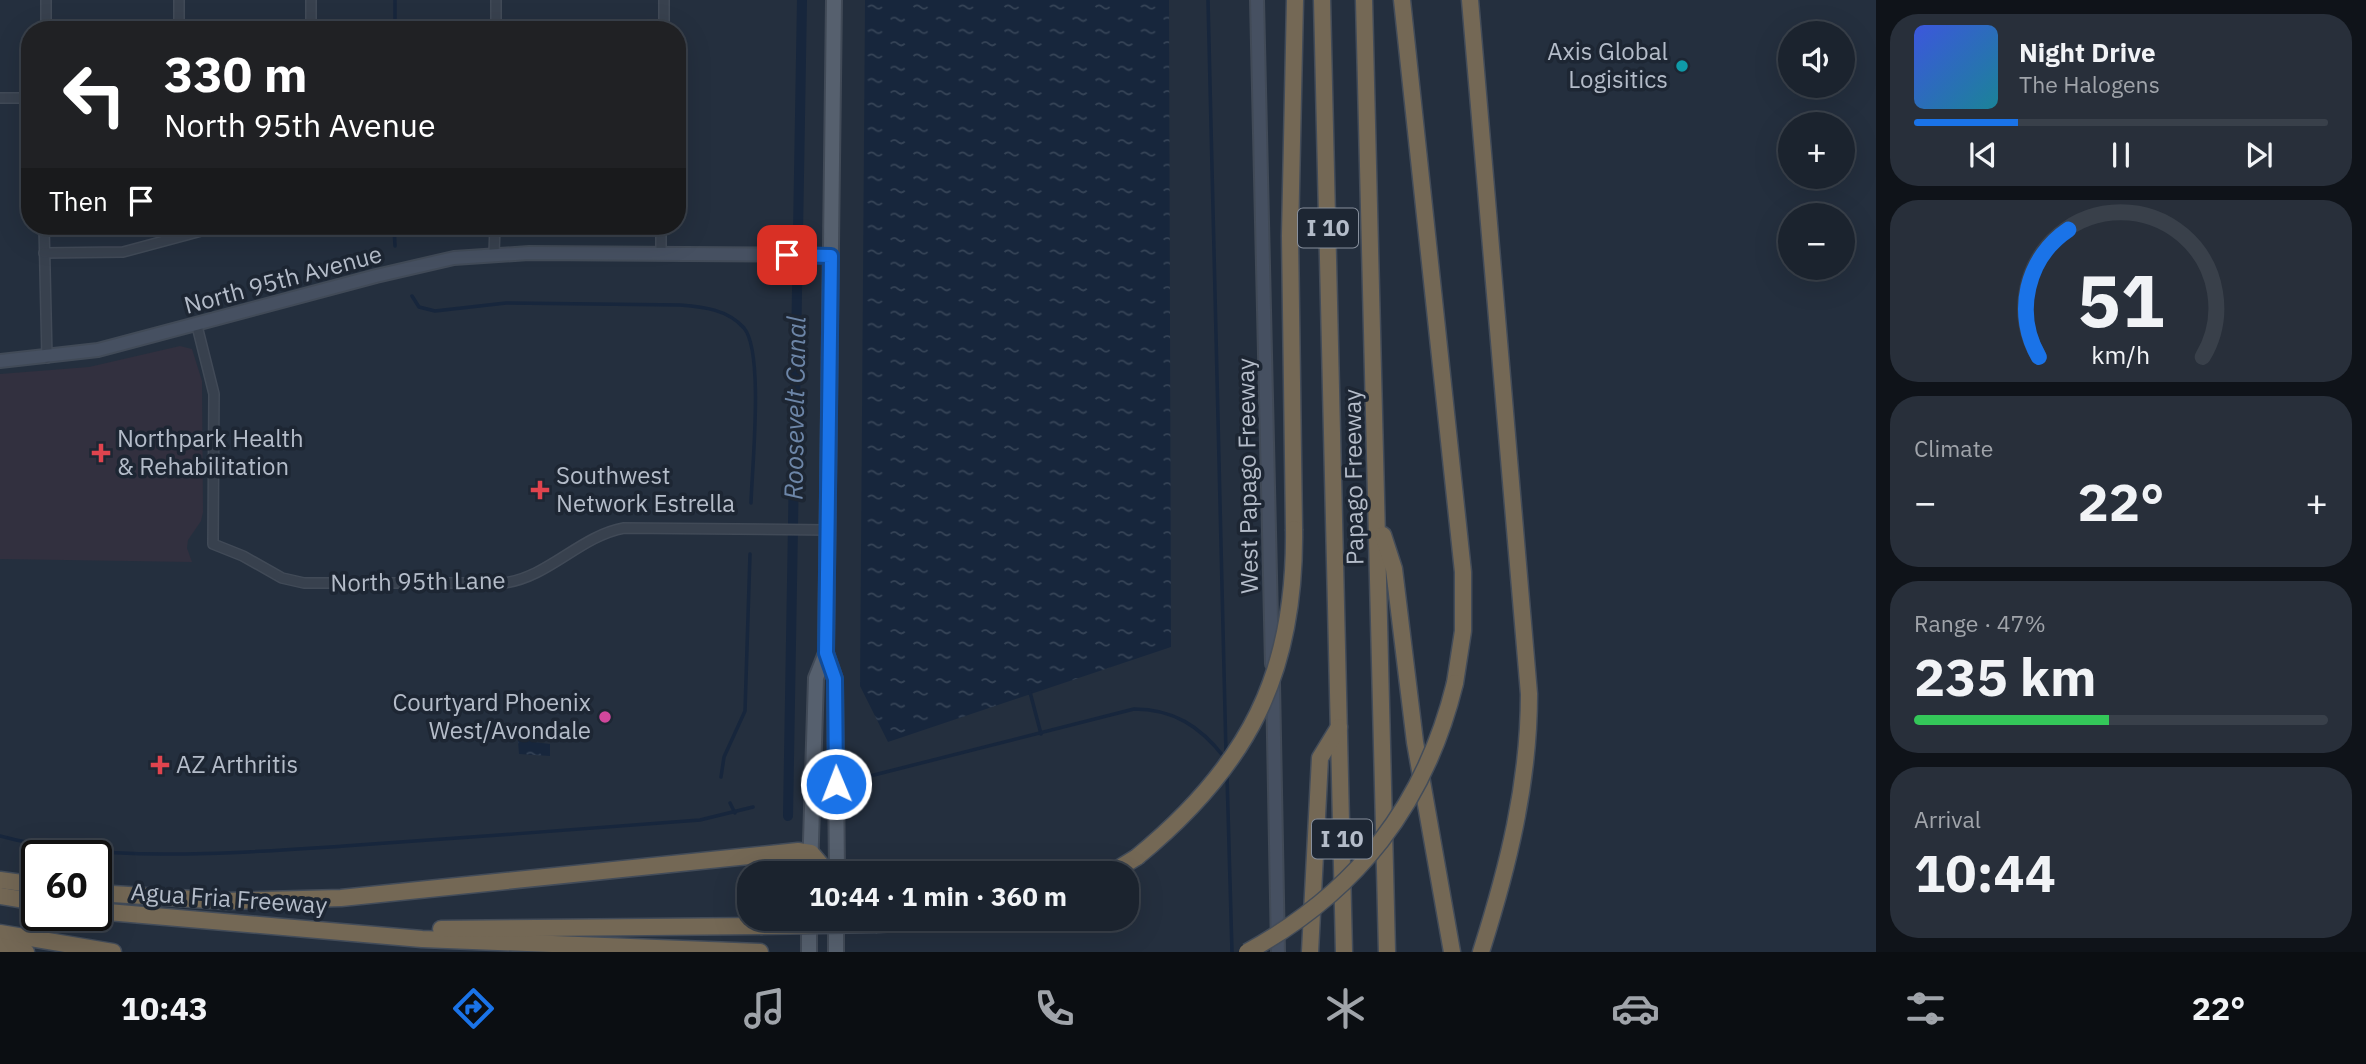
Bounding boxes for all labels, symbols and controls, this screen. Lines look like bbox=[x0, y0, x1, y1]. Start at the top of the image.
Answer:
map controls bbox=[1778, 21, 1855, 280]
button: sound bbox=[1778, 21, 1855, 98]
place label: Axis Global Logisitics bbox=[1547, 35, 1668, 95]
text: Night Drive bbox=[2019, 35, 2156, 69]
text: 330 m bbox=[164, 42, 308, 105]
icon: left bbox=[49, 49, 140, 140]
marker: Axis Global Logisitics bbox=[1674, 58, 1690, 74]
text: The Halogens bbox=[2019, 69, 2160, 99]
text: North 95th Avenue bbox=[164, 104, 436, 146]
button: + bbox=[1778, 112, 1855, 189]
icon: previous bbox=[1964, 136, 2002, 174]
icon: pause bbox=[2102, 136, 2140, 174]
icon: next bbox=[2240, 136, 2278, 174]
icon: arrive bbox=[122, 182, 160, 220]
text: Then bbox=[49, 184, 108, 218]
button: − bbox=[1778, 203, 1855, 280]
road number: I 10 bbox=[1298, 208, 1358, 247]
pin bbox=[757, 225, 817, 285]
icon: arrive bbox=[768, 236, 806, 274]
street label: North 95th Avenue bbox=[180, 237, 385, 321]
text: 51 bbox=[2077, 252, 2165, 347]
water label: Roosevelt Canal bbox=[775, 316, 813, 500]
text: km/h bbox=[2092, 337, 2150, 370]
street label: West Papago Freeway bbox=[1229, 358, 1265, 594]
street label: Papago Freeway bbox=[1335, 389, 1371, 565]
place label: Northpark Health & Rehabilitation bbox=[117, 422, 304, 482]
text: Climate bbox=[1914, 433, 1993, 463]
marker: Northpark Health & Rehabilitation bbox=[91, 443, 111, 463]
place label: Southwest Network Estrella bbox=[556, 459, 735, 519]
text: 22° bbox=[2078, 468, 2164, 535]
text: − bbox=[1914, 477, 1937, 526]
text: + bbox=[2305, 477, 2328, 526]
marker: Southwest Network Estrella bbox=[530, 480, 550, 500]
street label: North 95th Lane bbox=[330, 563, 506, 599]
text: Range · 47% bbox=[1914, 608, 2046, 638]
text: 235 km bbox=[1914, 643, 2096, 710]
place label: Courtyard Phoenix West/Avondale bbox=[392, 686, 591, 746]
marker: Courtyard Phoenix West/Avondale bbox=[597, 709, 613, 725]
position arrow bbox=[799, 747, 873, 821]
place label: AZ Arthritis bbox=[176, 748, 298, 780]
marker: AZ Arthritis bbox=[150, 755, 170, 775]
text: Arrival bbox=[1914, 804, 1981, 834]
road number: I 10 bbox=[1312, 820, 1372, 859]
text: 10:44 bbox=[1914, 839, 2056, 906]
speed limit sign: 60 bbox=[21, 840, 112, 931]
street label: Agua Fria Freeway bbox=[130, 875, 328, 921]
text: 10:44 · 1 min · 360 m bbox=[809, 879, 1067, 913]
icon: directions bbox=[449, 984, 498, 1033]
icon: music bbox=[740, 984, 789, 1033]
icon: phone bbox=[1030, 984, 1079, 1033]
icon: climate bbox=[1321, 984, 1370, 1033]
icon: car bbox=[1611, 984, 1660, 1033]
icon: filters bbox=[1901, 984, 1950, 1033]
text: 10:43 bbox=[121, 987, 208, 1029]
text: 22° bbox=[2192, 987, 2245, 1029]

